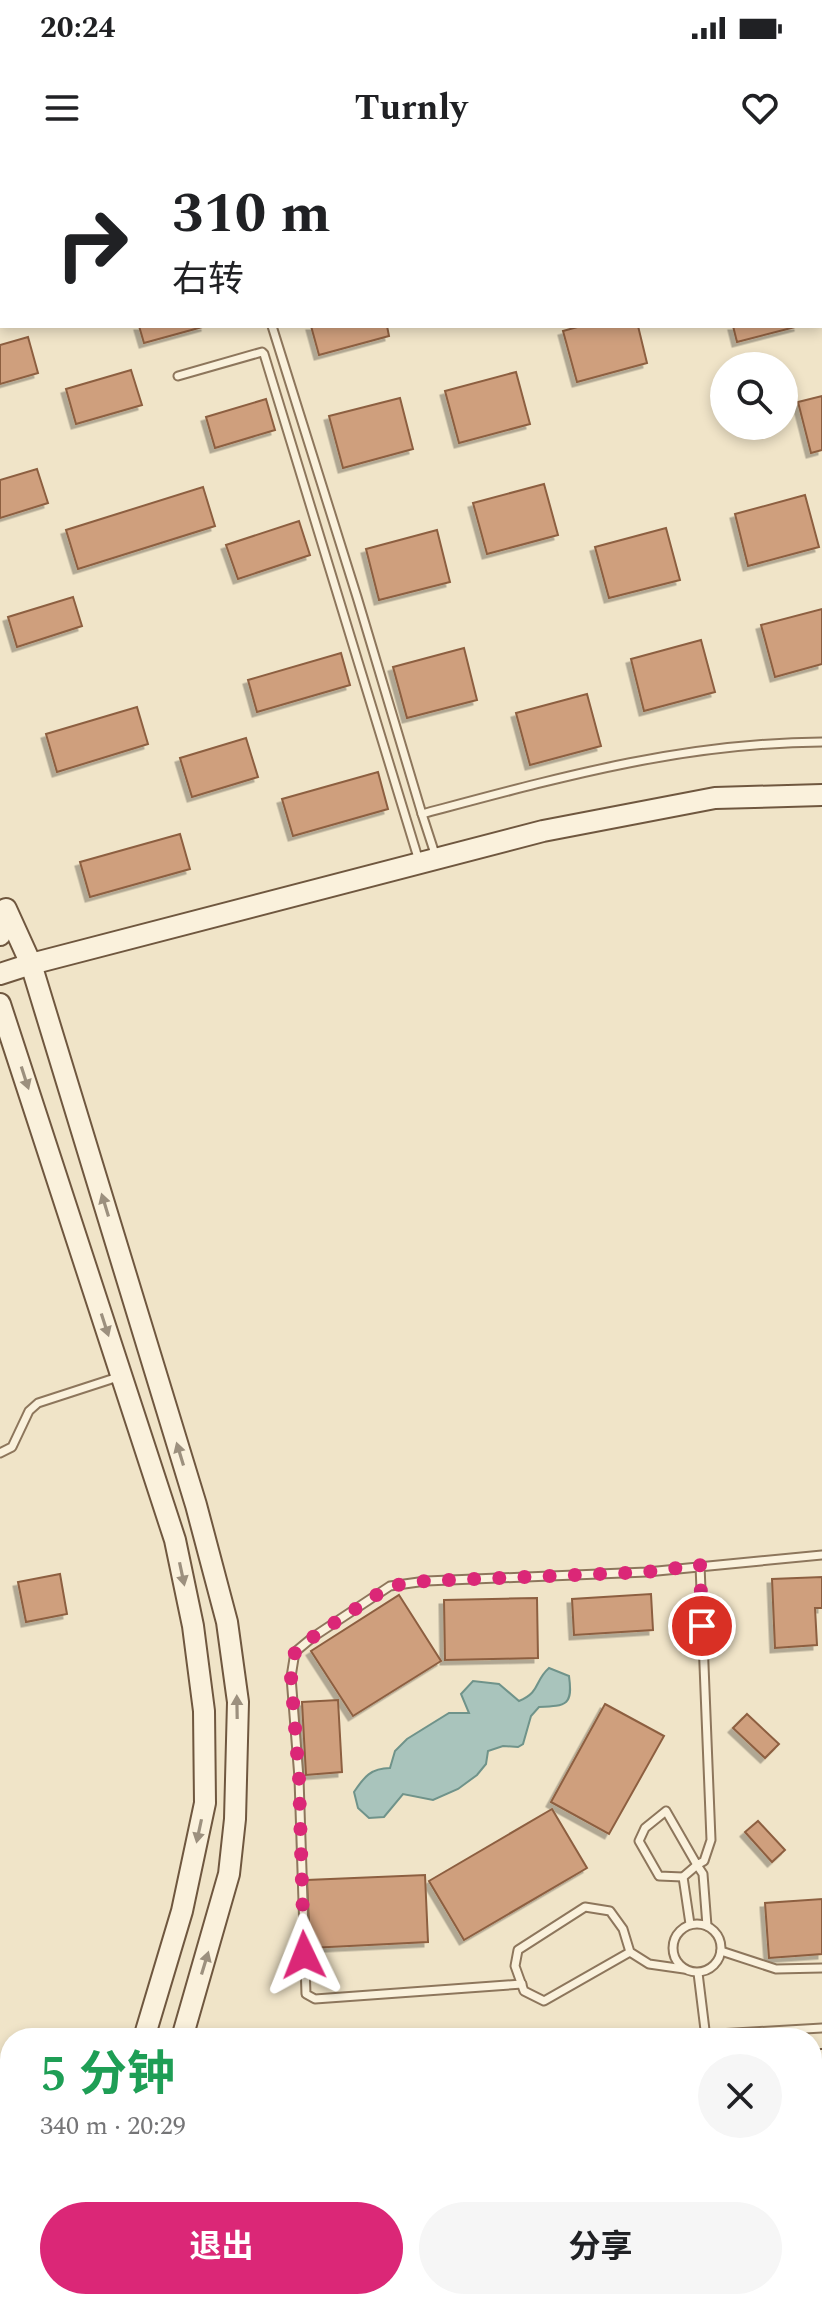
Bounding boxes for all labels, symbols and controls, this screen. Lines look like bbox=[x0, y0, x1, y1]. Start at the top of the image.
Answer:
text: 20:24 bbox=[40, 5, 115, 51]
text: Turnly bbox=[355, 81, 467, 136]
icon: menu bbox=[40, 86, 84, 130]
icon: heart bbox=[738, 86, 782, 130]
text: 310 m bbox=[172, 172, 331, 257]
icon: right bbox=[40, 192, 144, 296]
text: 右转 bbox=[172, 253, 244, 308]
map controls bbox=[710, 352, 798, 440]
button: search bbox=[710, 352, 798, 440]
one-way arrow bbox=[19, 1066, 31, 1090]
one-way arrow bbox=[98, 1193, 110, 1217]
one-way arrow bbox=[100, 1314, 112, 1338]
one-way arrow bbox=[173, 1442, 186, 1466]
one-way arrow bbox=[176, 1561, 189, 1586]
pin bbox=[668, 1592, 736, 1660]
icon: arrive bbox=[680, 1604, 724, 1648]
one-way arrow bbox=[231, 1694, 244, 1719]
one-way arrow bbox=[192, 1819, 205, 1844]
position arrow bbox=[262, 1913, 346, 1997]
one-way arrow bbox=[199, 1951, 212, 1975]
text: 5 分钟 bbox=[40, 2039, 175, 2112]
button: close bbox=[698, 2054, 782, 2138]
text: 340 m · 20:29 bbox=[40, 2106, 186, 2146]
button: 退出 bbox=[40, 2202, 403, 2294]
button: 分享 bbox=[419, 2202, 782, 2294]

